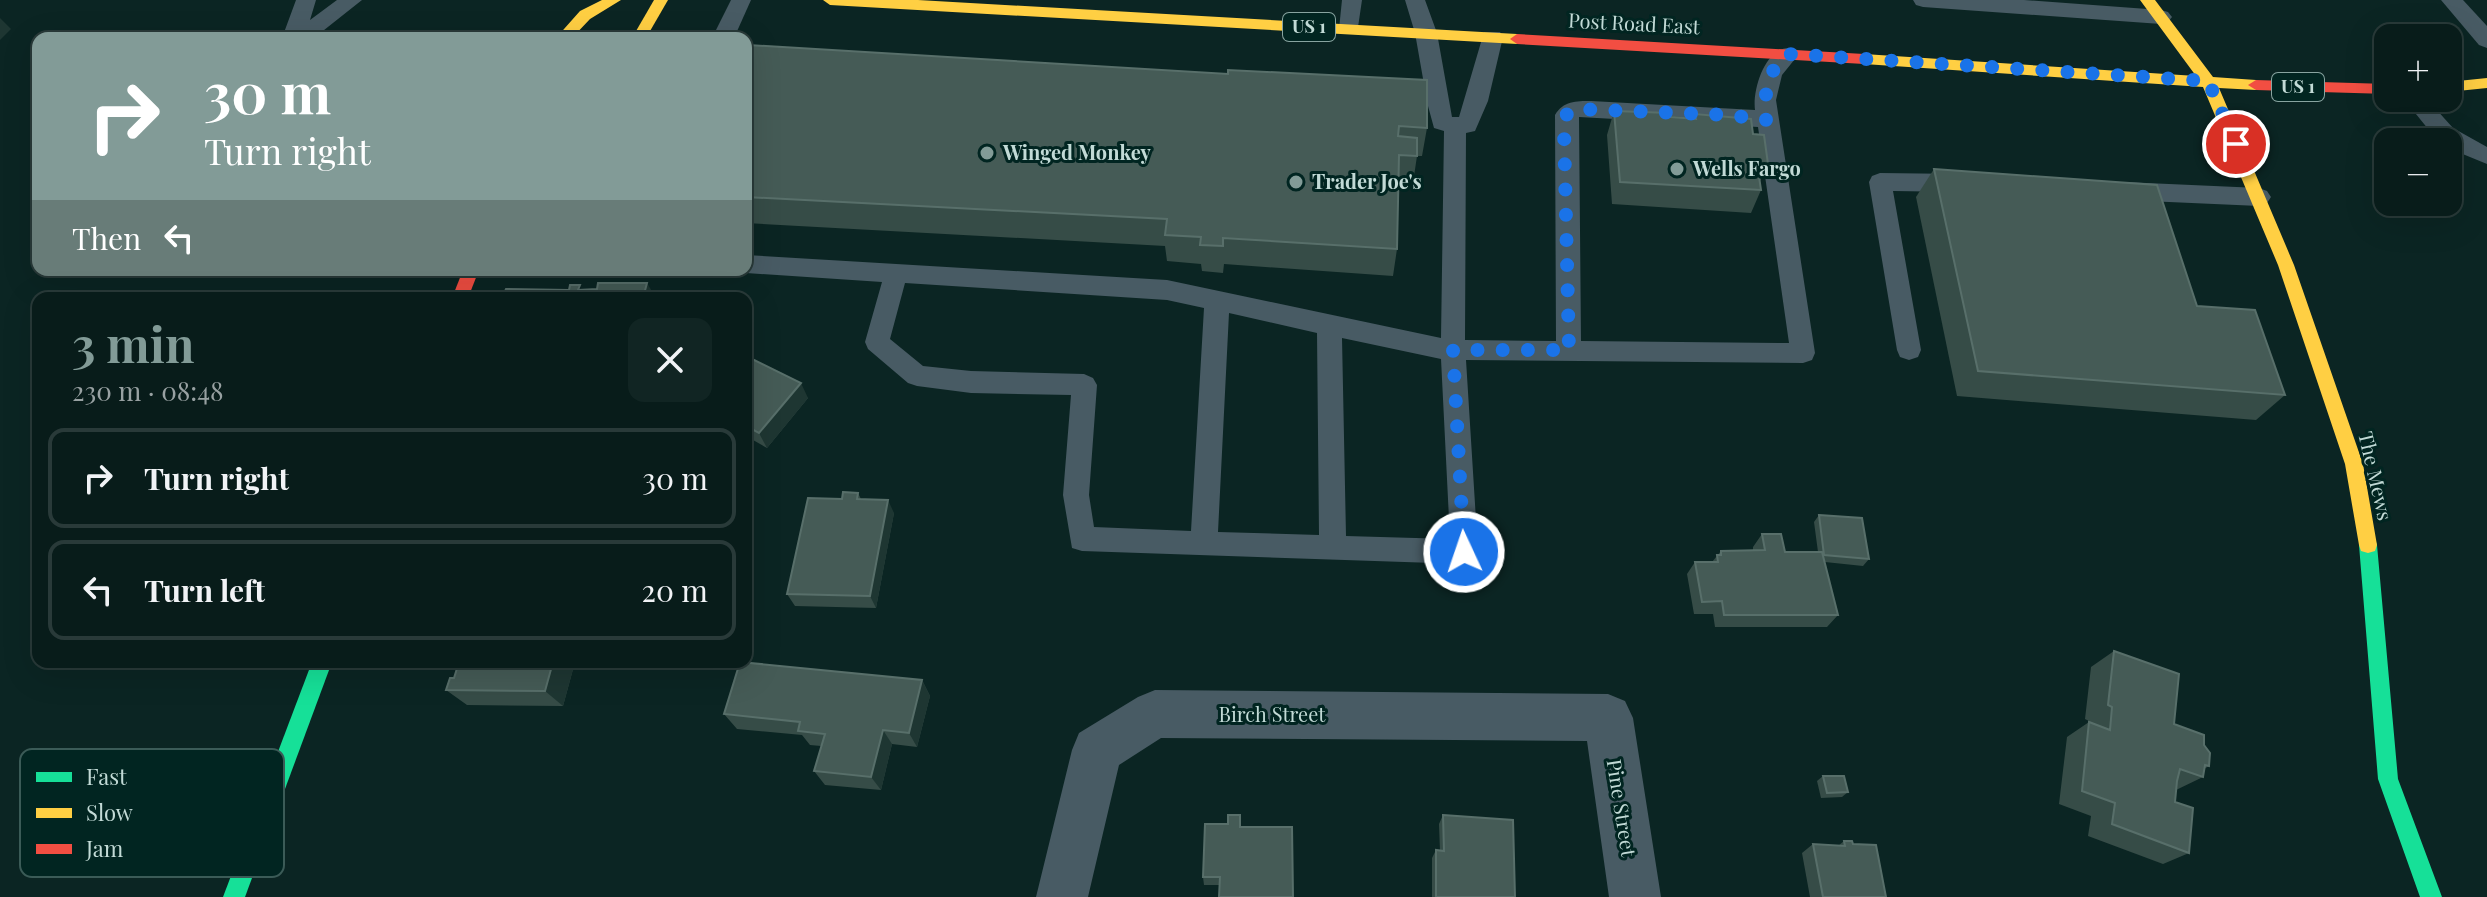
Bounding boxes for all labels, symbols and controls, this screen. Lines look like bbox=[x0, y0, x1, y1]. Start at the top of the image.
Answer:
street label: Post Road East bbox=[1568, 6, 1701, 39]
road number: US 1 bbox=[1283, 13, 1335, 41]
map controls bbox=[2374, 24, 2462, 216]
button: + bbox=[2374, 24, 2462, 112]
text: 30 m bbox=[204, 54, 331, 129]
icon: right bbox=[72, 64, 176, 168]
road number: US 1 bbox=[2272, 73, 2324, 101]
pin bbox=[2202, 110, 2270, 178]
icon: arrive bbox=[2214, 122, 2258, 166]
text: Turn right bbox=[204, 126, 371, 174]
button: − bbox=[2374, 128, 2462, 216]
place label: Winged Monkey bbox=[1002, 138, 1152, 165]
marker: Winged Monkey bbox=[978, 144, 996, 162]
place label: Wells Fargo bbox=[1692, 154, 1801, 181]
marker: Wells Fargo bbox=[1668, 160, 1686, 178]
place label: Trader Joe's bbox=[1312, 167, 1422, 194]
marker: Trader Joe's bbox=[1287, 173, 1305, 191]
icon: left bbox=[157, 216, 201, 260]
text: Then bbox=[72, 218, 141, 258]
text: 3 min bbox=[72, 311, 194, 375]
button: close bbox=[628, 318, 712, 402]
text: 230 m · 08:48 bbox=[72, 373, 224, 408]
street label: The Mews bbox=[2353, 429, 2400, 523]
icon: right bbox=[76, 456, 120, 500]
text: Turn right bbox=[144, 458, 289, 498]
text: 30 m bbox=[642, 458, 708, 498]
position arrow bbox=[1422, 510, 1506, 594]
icon: left bbox=[76, 568, 120, 612]
text: Turn left bbox=[144, 570, 265, 610]
text: 20 m bbox=[642, 570, 708, 610]
street label: Birch Street bbox=[1219, 700, 1326, 727]
legend bbox=[20, 749, 284, 877]
street label: Pine Street bbox=[1601, 757, 1644, 859]
text: Fast bbox=[86, 761, 128, 791]
text: Slow bbox=[86, 797, 133, 827]
text: Jam bbox=[85, 833, 124, 863]

